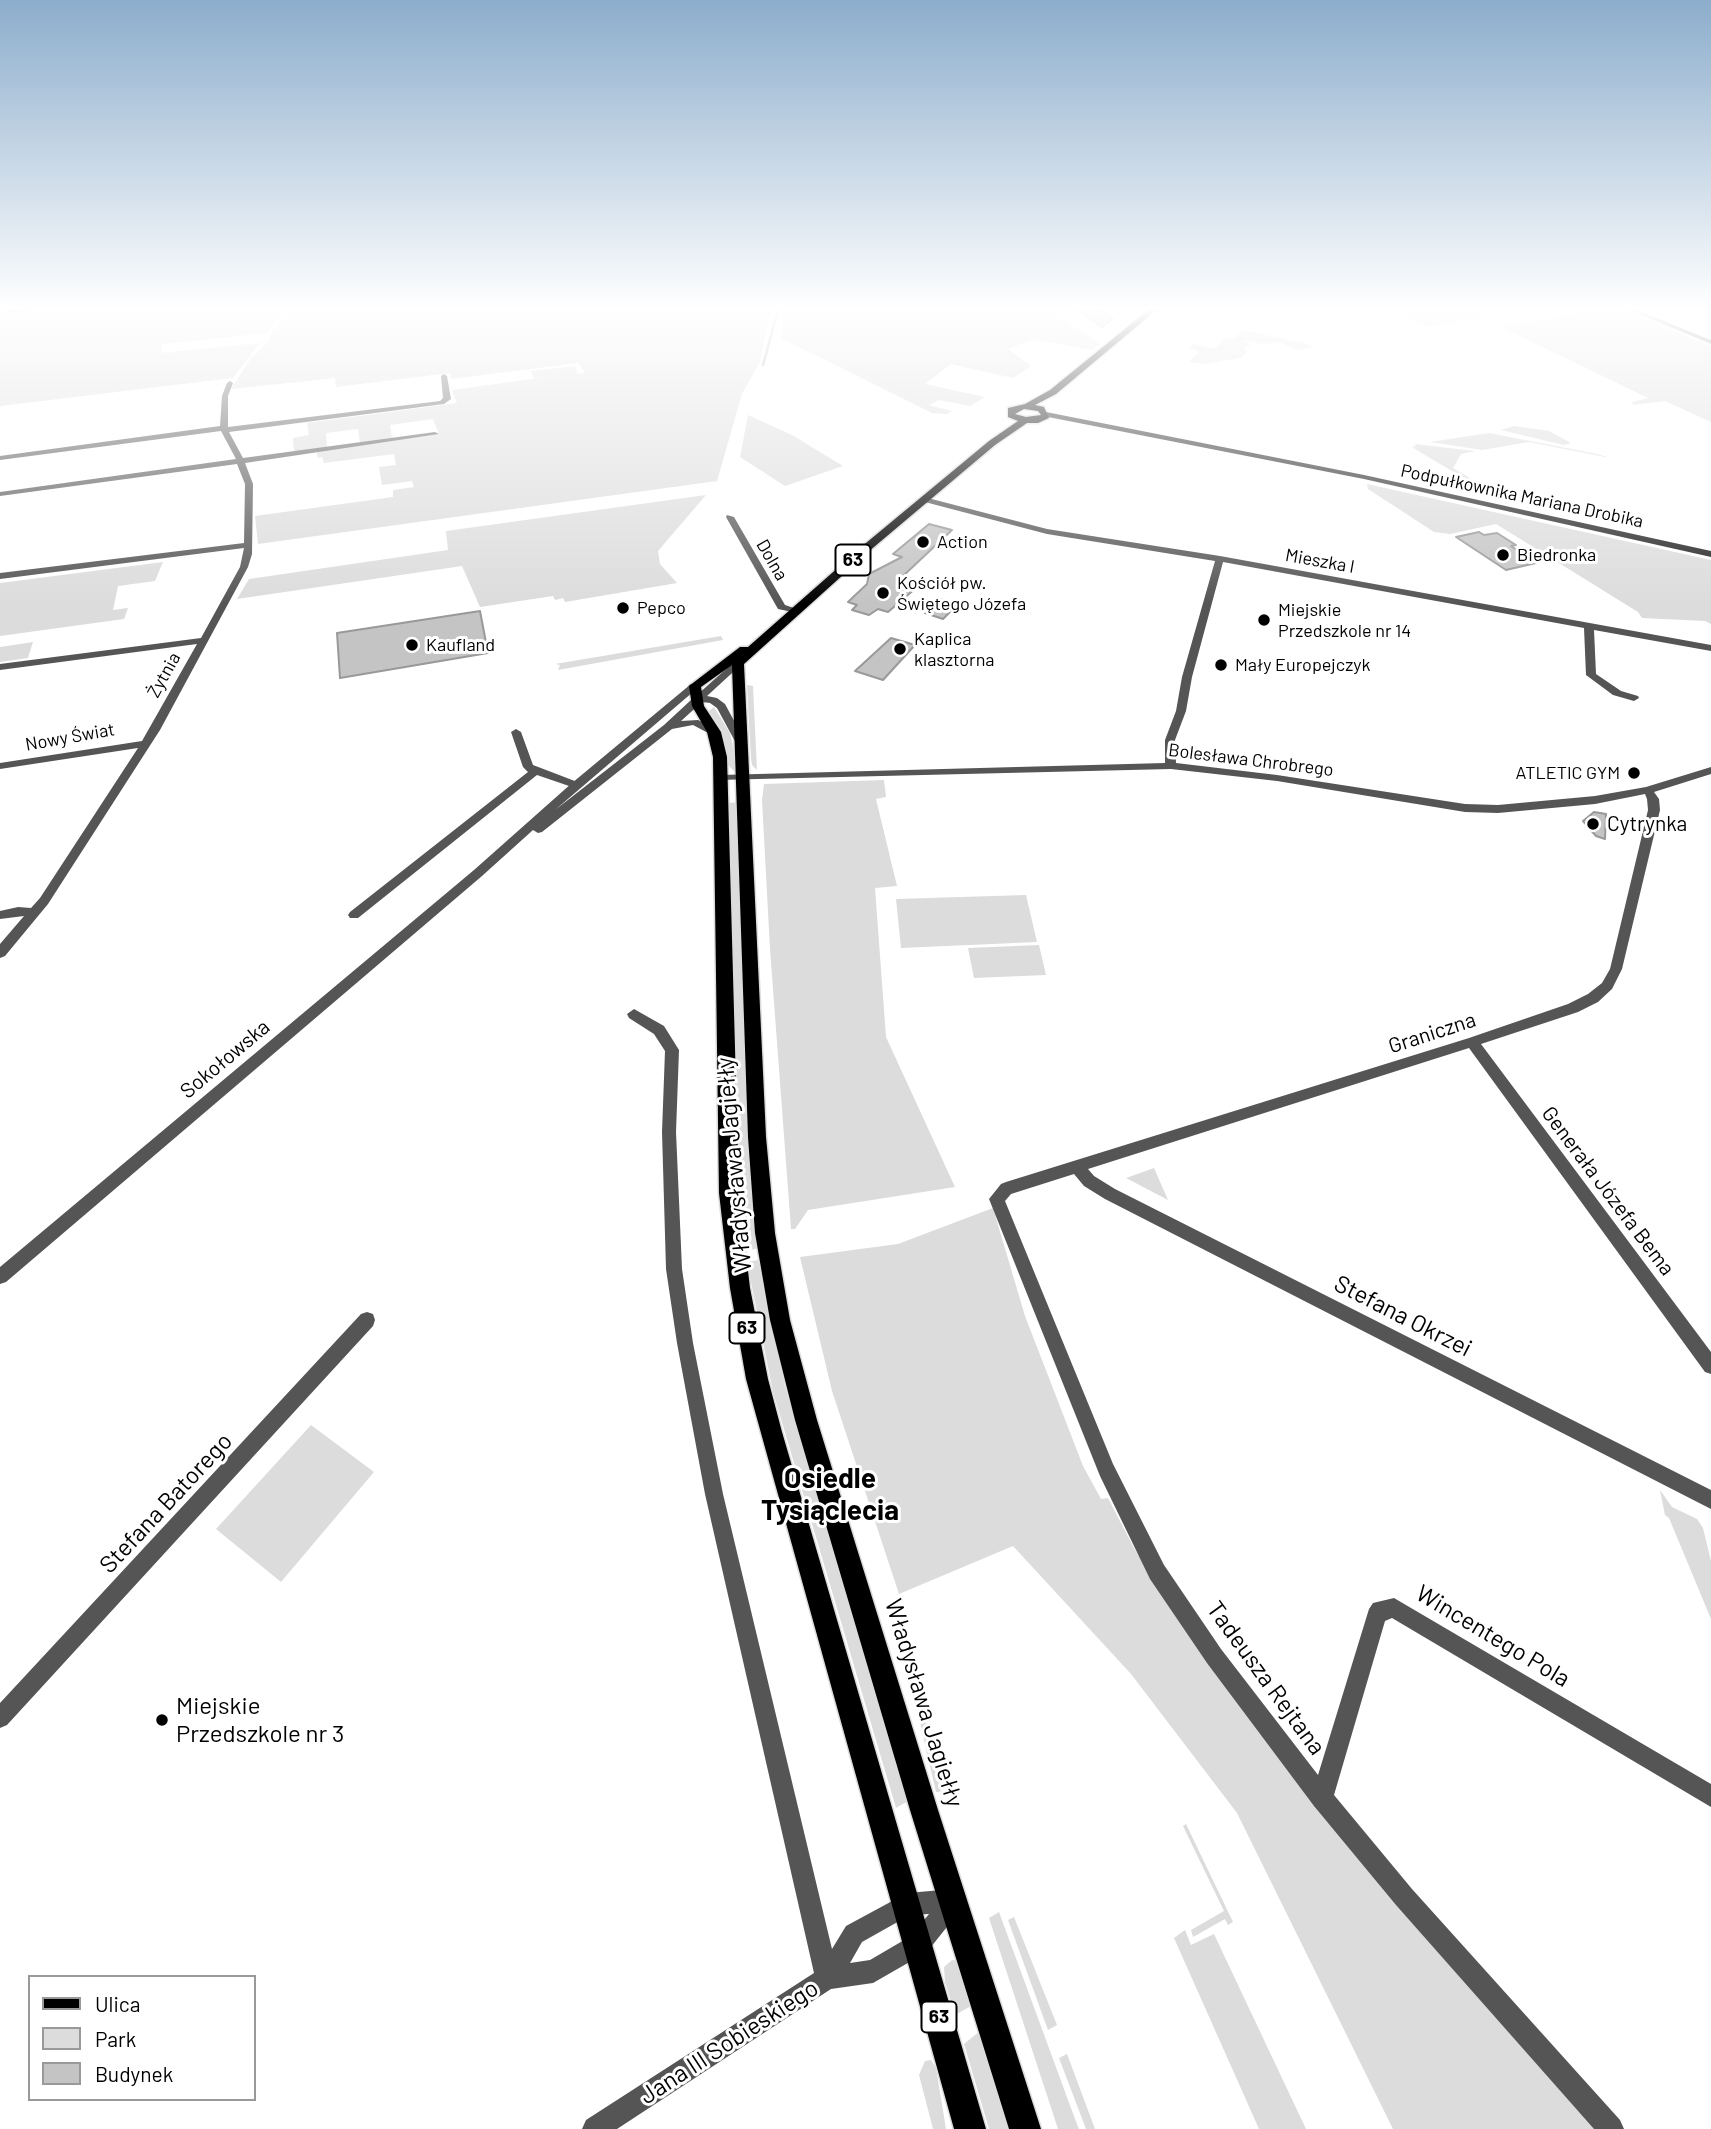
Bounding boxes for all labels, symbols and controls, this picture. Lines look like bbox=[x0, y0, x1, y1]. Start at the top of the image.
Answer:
street label: Podpułkownika Mariana Drobika bbox=[1399, 460, 1645, 532]
place label: Action bbox=[937, 531, 988, 553]
marker: Action bbox=[915, 534, 931, 550]
street label: Dolna bbox=[752, 536, 792, 584]
road number: 63 bbox=[836, 544, 870, 576]
street label: Mieszka I bbox=[1284, 544, 1356, 578]
place label: Biedronka bbox=[1517, 544, 1596, 566]
marker: Biedronka bbox=[1495, 547, 1511, 563]
place label: Kościół pw. Świętego Józefa bbox=[897, 572, 1026, 614]
marker: Kościół pw. Świętego Józefa bbox=[875, 585, 891, 601]
place label: Pepco bbox=[637, 597, 686, 619]
place label: Miejskie Przedszkole nr 14 bbox=[1278, 599, 1411, 642]
marker: Pepco bbox=[615, 600, 631, 616]
marker: Miejskie Przedszkole nr 14 bbox=[1256, 612, 1272, 628]
place label: Kaplica klasztorna bbox=[914, 628, 995, 670]
place label: Kaufland bbox=[426, 634, 495, 656]
marker: Kaufland bbox=[404, 637, 420, 653]
marker: Kaplica klasztorna bbox=[892, 641, 908, 657]
street label: Żytnia bbox=[143, 649, 185, 701]
place label: Mały Europejczyk bbox=[1235, 654, 1370, 676]
marker: Mały Europejczyk bbox=[1213, 657, 1229, 673]
street label: Nowy Świat bbox=[24, 719, 116, 755]
street label: Bolesława Chrobrego bbox=[1167, 739, 1335, 781]
place label: ATLETIC GYM bbox=[1516, 762, 1620, 784]
marker: ATLETIC GYM bbox=[1626, 765, 1642, 781]
place label: Cytrynka bbox=[1607, 811, 1687, 837]
marker: Cytrynka bbox=[1585, 816, 1601, 832]
street label: Graniczna bbox=[1385, 1007, 1479, 1059]
street label: Sokołowska bbox=[175, 1014, 275, 1104]
street label: Władysława Jagiełły bbox=[710, 1056, 758, 1274]
street label: Generała Józefa Bema bbox=[1536, 1102, 1680, 1280]
street label: Stefana Okrzei bbox=[1329, 1269, 1477, 1363]
road number: 63 bbox=[730, 1312, 764, 1344]
street label: Stefana Batorego bbox=[94, 1427, 238, 1579]
district label: Osiedle Tysiąclecia bbox=[761, 1462, 899, 1528]
street label: Wincentego Pola bbox=[1411, 1579, 1575, 1693]
street label: Władysława Jagiełły bbox=[879, 1595, 969, 1811]
street label: Tadeusza Rejtana bbox=[1201, 1595, 1331, 1761]
place label: Miejskie Przedszkole nr 3 bbox=[176, 1692, 344, 1748]
marker: Miejskie Przedszkole nr 3 bbox=[154, 1712, 170, 1728]
street label: Jana III Sobieskiego bbox=[634, 1974, 824, 2110]
legend bbox=[28, 1975, 256, 2101]
text: Ulica bbox=[95, 1991, 140, 2016]
road number: 63 bbox=[922, 2002, 956, 2033]
text: Park bbox=[95, 2026, 136, 2051]
text: Budynek bbox=[95, 2061, 173, 2086]

